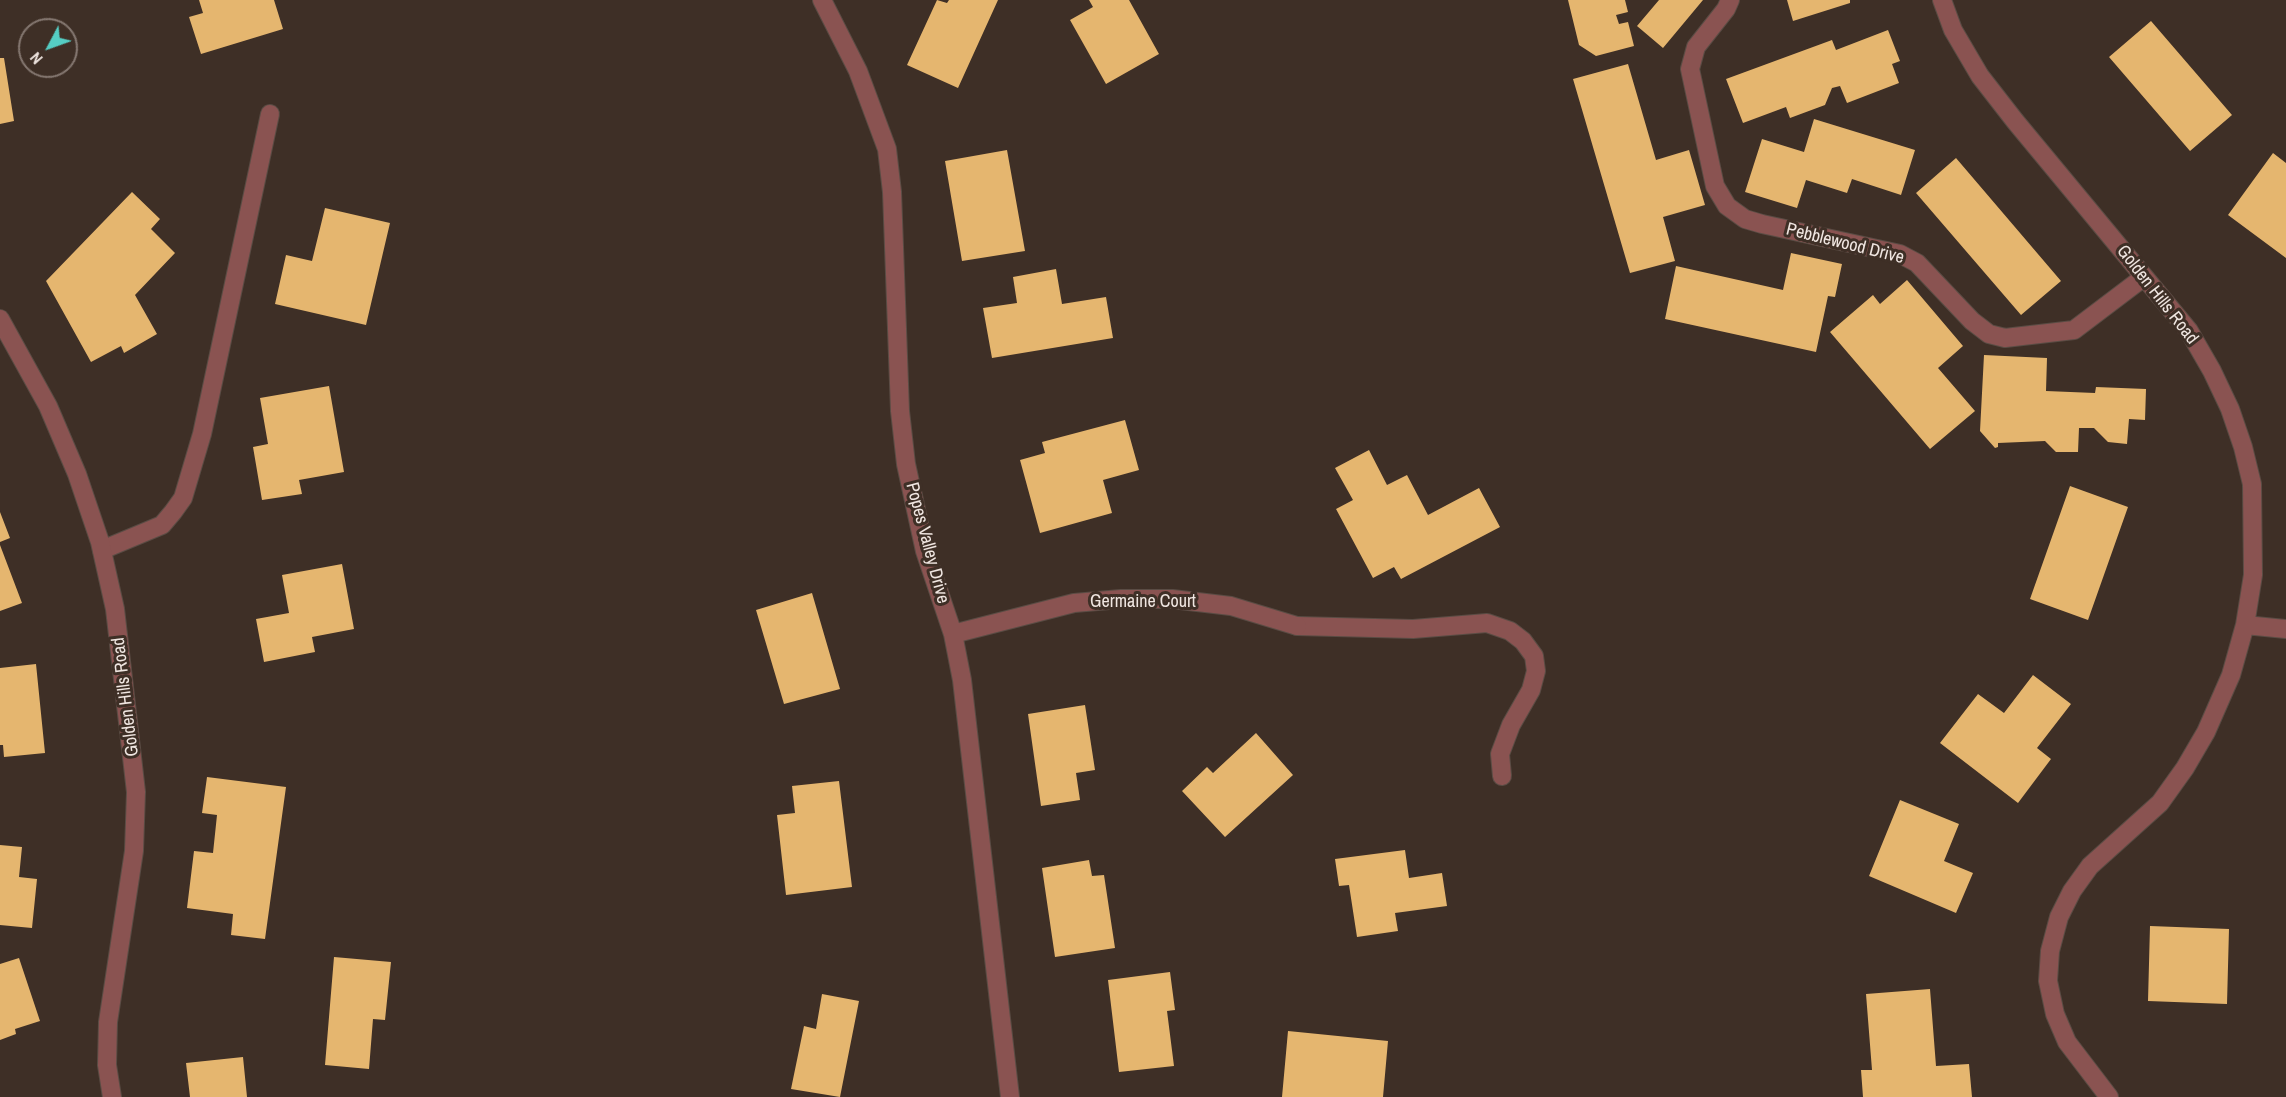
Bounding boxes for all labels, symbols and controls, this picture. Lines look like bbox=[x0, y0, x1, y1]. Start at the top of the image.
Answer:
north arrow bbox=[18, 18, 78, 78]
text: N bbox=[25, 48, 47, 69]
street label: Pebblewood Drive bbox=[1784, 219, 1906, 269]
street label: Golden Hills Road bbox=[2112, 241, 2202, 349]
street label: Popes Valley Drive bbox=[900, 480, 954, 606]
street label: Germaine Court bbox=[1090, 591, 1196, 613]
street label: Golden Hills Road bbox=[108, 636, 144, 758]

